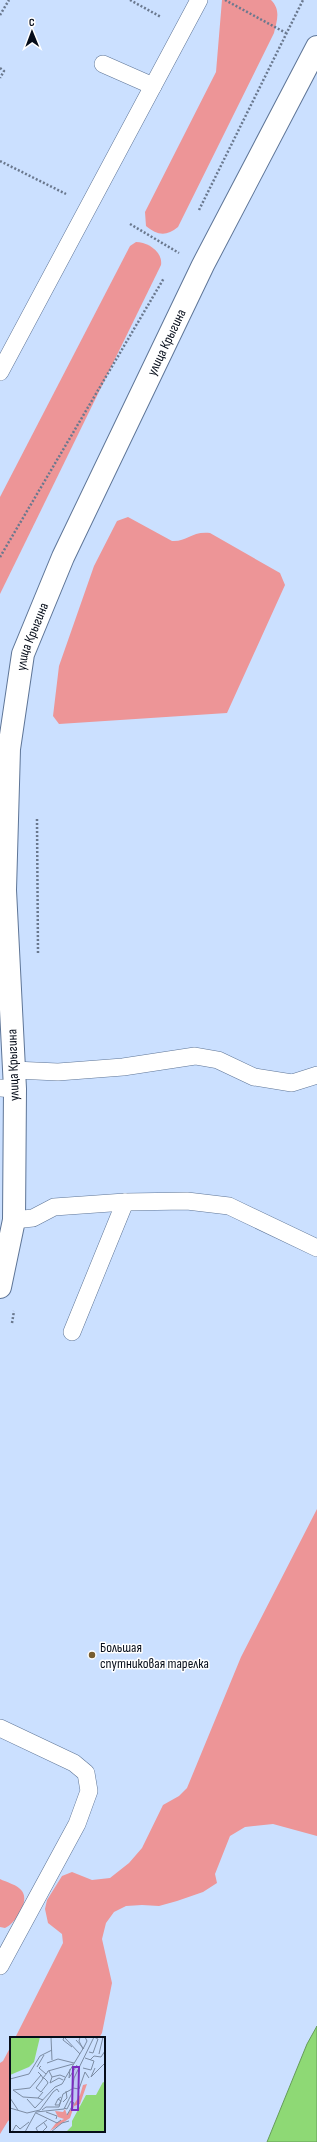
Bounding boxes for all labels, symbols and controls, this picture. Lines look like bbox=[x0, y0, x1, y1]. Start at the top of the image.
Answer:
north arrow bbox=[12, 12, 52, 52]
text: С bbox=[29, 16, 35, 29]
street label: улица Крыгина bbox=[143, 306, 189, 378]
street label: улица Крыгина bbox=[12, 600, 52, 672]
street label: улица Крыгина bbox=[3, 1029, 23, 1101]
place label: Большая спутниковая тарелка bbox=[100, 1639, 209, 1672]
marker: Большая спутниковая тарелка bbox=[87, 1650, 97, 1660]
inset map bbox=[10, 2037, 105, 2132]

